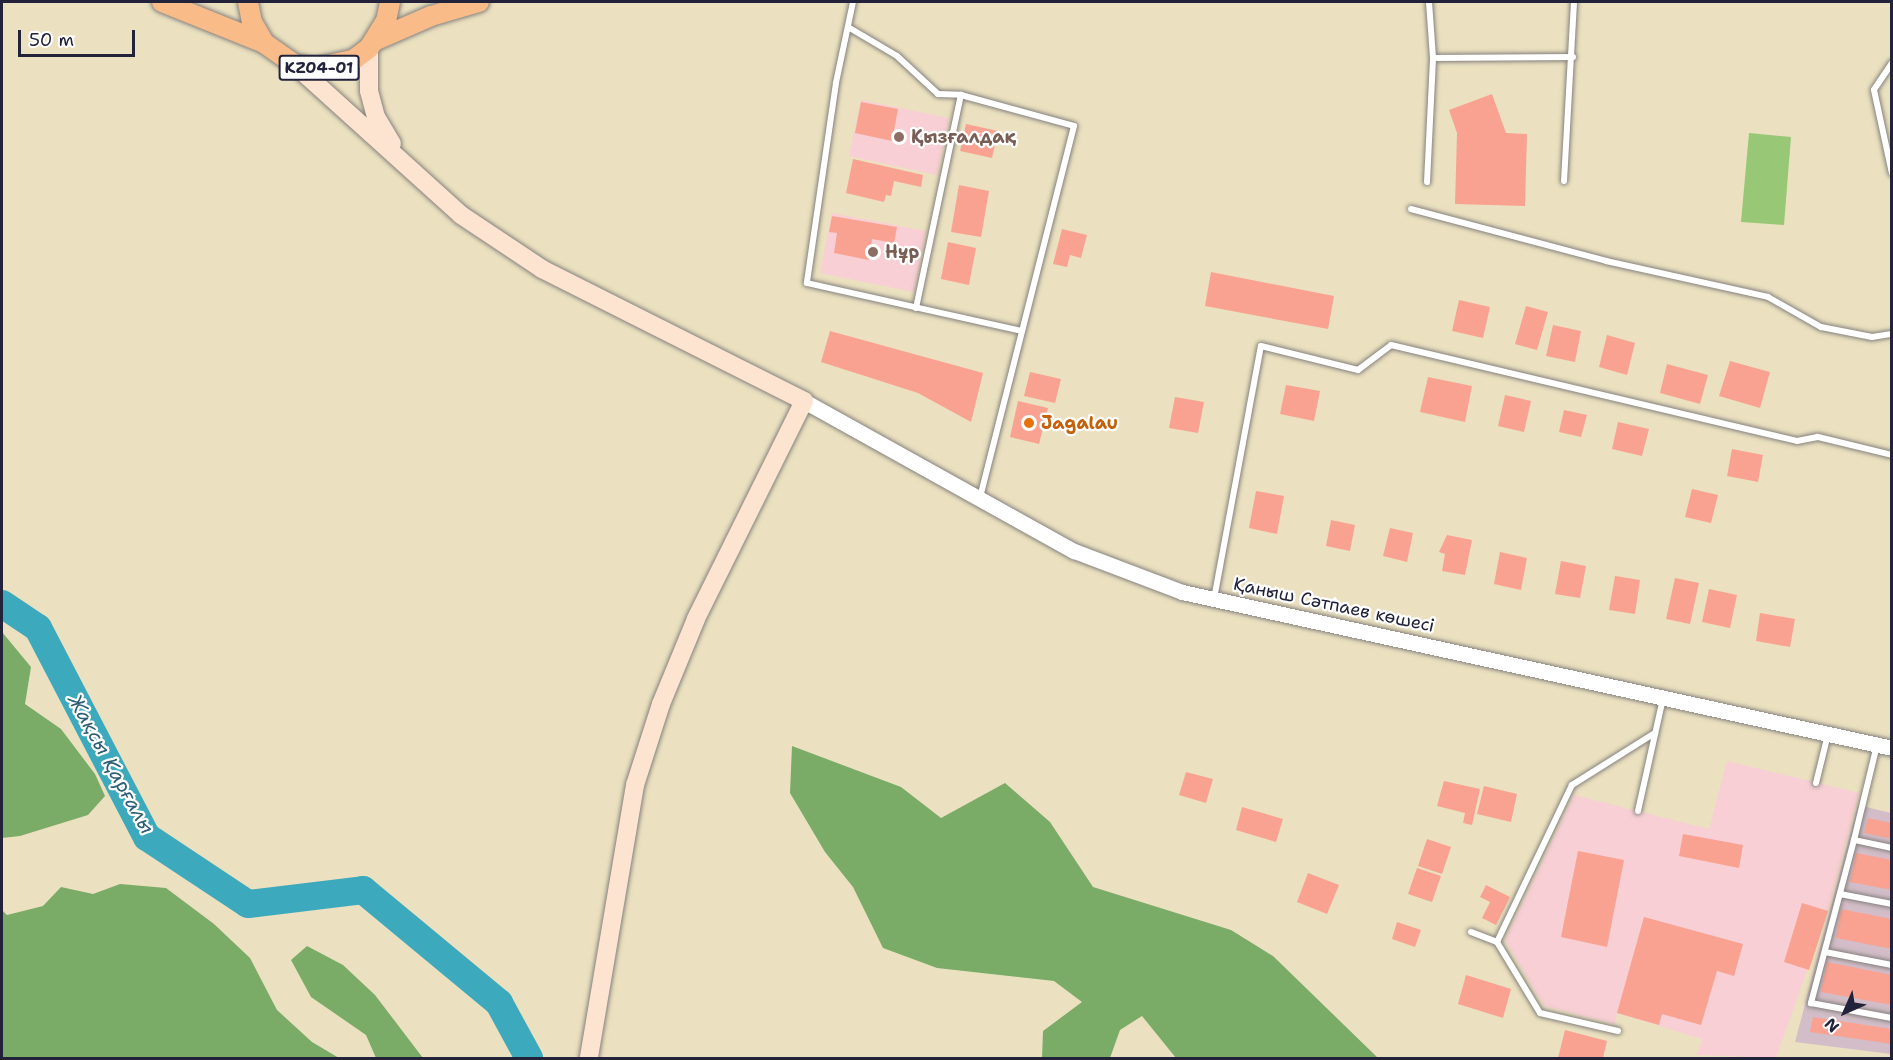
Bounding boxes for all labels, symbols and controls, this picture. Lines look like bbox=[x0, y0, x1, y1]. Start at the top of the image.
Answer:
scale bar bbox=[21, 18, 138, 56]
text: 50 m bbox=[29, 28, 74, 52]
road number: KZ04-01 bbox=[278, 55, 360, 81]
place label: Қызғалдақ bbox=[911, 126, 1016, 148]
marker: Қызғалдақ bbox=[892, 130, 906, 144]
place label: Нұр bbox=[885, 241, 919, 263]
marker: Нұр bbox=[866, 245, 880, 259]
place label: Jagalau bbox=[1041, 412, 1118, 434]
marker: Jagalau bbox=[1022, 416, 1036, 430]
street label: Қаныш Сәтпаев көшесі bbox=[1231, 573, 1437, 637]
water label: Жақсы Қарғалы bbox=[63, 690, 159, 838]
north arrow bbox=[1815, 982, 1875, 1042]
text: N bbox=[1820, 1013, 1844, 1037]

